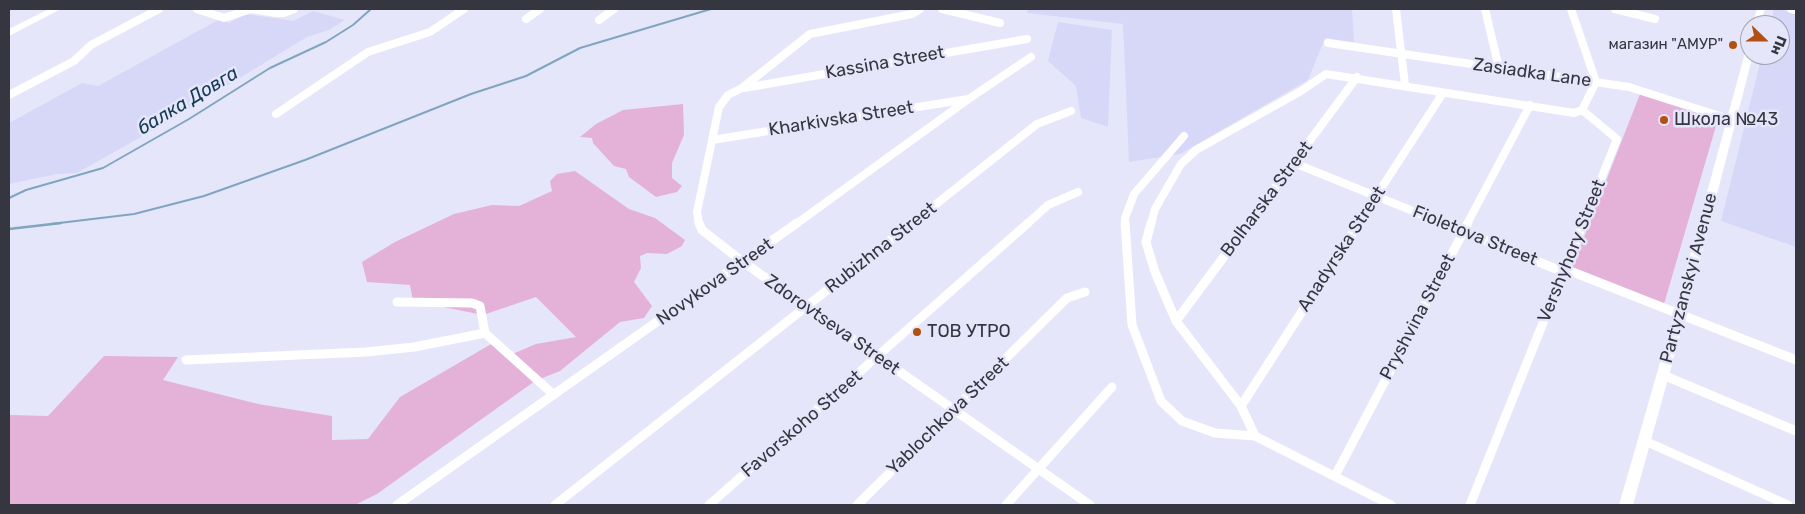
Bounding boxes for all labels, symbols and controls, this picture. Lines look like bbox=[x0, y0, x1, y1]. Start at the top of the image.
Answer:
north arrow bbox=[1740, 15, 1790, 65]
text: Пн bbox=[1767, 33, 1790, 58]
place label: магазин "АМУР" bbox=[1608, 36, 1723, 54]
marker: магазин "АМУР" bbox=[1727, 39, 1739, 51]
street label: Kassina Street bbox=[824, 42, 946, 84]
street label: Zasiadka Lane bbox=[1471, 54, 1593, 92]
water label: балка Довга bbox=[134, 62, 242, 140]
street label: Kharkivska Street bbox=[767, 97, 915, 141]
place label: Школа №43 bbox=[1674, 109, 1778, 131]
marker: Школа №43 bbox=[1658, 114, 1670, 126]
street label: Bolharska Street bbox=[1217, 137, 1317, 261]
street label: Vershyhory Street bbox=[1534, 176, 1610, 326]
street label: Anadyrska Street bbox=[1293, 182, 1391, 316]
street label: Partyzanskyi Avenue bbox=[1656, 191, 1722, 365]
street label: Rubizhna Street bbox=[821, 198, 941, 298]
street label: Fioletova Street bbox=[1409, 201, 1541, 271]
street label: Novykova Street bbox=[653, 234, 777, 330]
street label: Pryshvina Street bbox=[1376, 250, 1460, 384]
street label: Zdorovtseva Street bbox=[760, 270, 904, 380]
place label: ТОВ УТРО bbox=[927, 321, 1011, 343]
marker: ТОВ УТРО bbox=[911, 326, 923, 338]
street label: Yablochkova Street bbox=[883, 352, 1013, 480]
street label: Favorskoho Street bbox=[737, 366, 867, 482]

